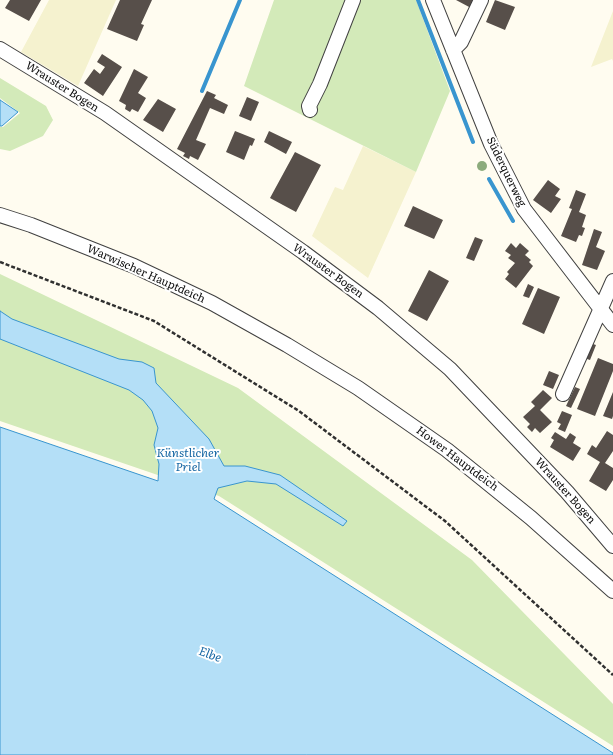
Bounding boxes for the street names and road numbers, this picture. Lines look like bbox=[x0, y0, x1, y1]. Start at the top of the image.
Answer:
street label: Wrauster Bogen bbox=[23, 59, 101, 115]
street label: Süderquerweg bbox=[483, 135, 529, 209]
street label: Wrauster Bogen bbox=[290, 241, 366, 301]
street label: Warwischer Hauptdeich bbox=[85, 242, 207, 306]
street label: Hower Hauptdeich bbox=[413, 424, 501, 494]
street label: Wrauster Bogen bbox=[532, 455, 598, 527]

